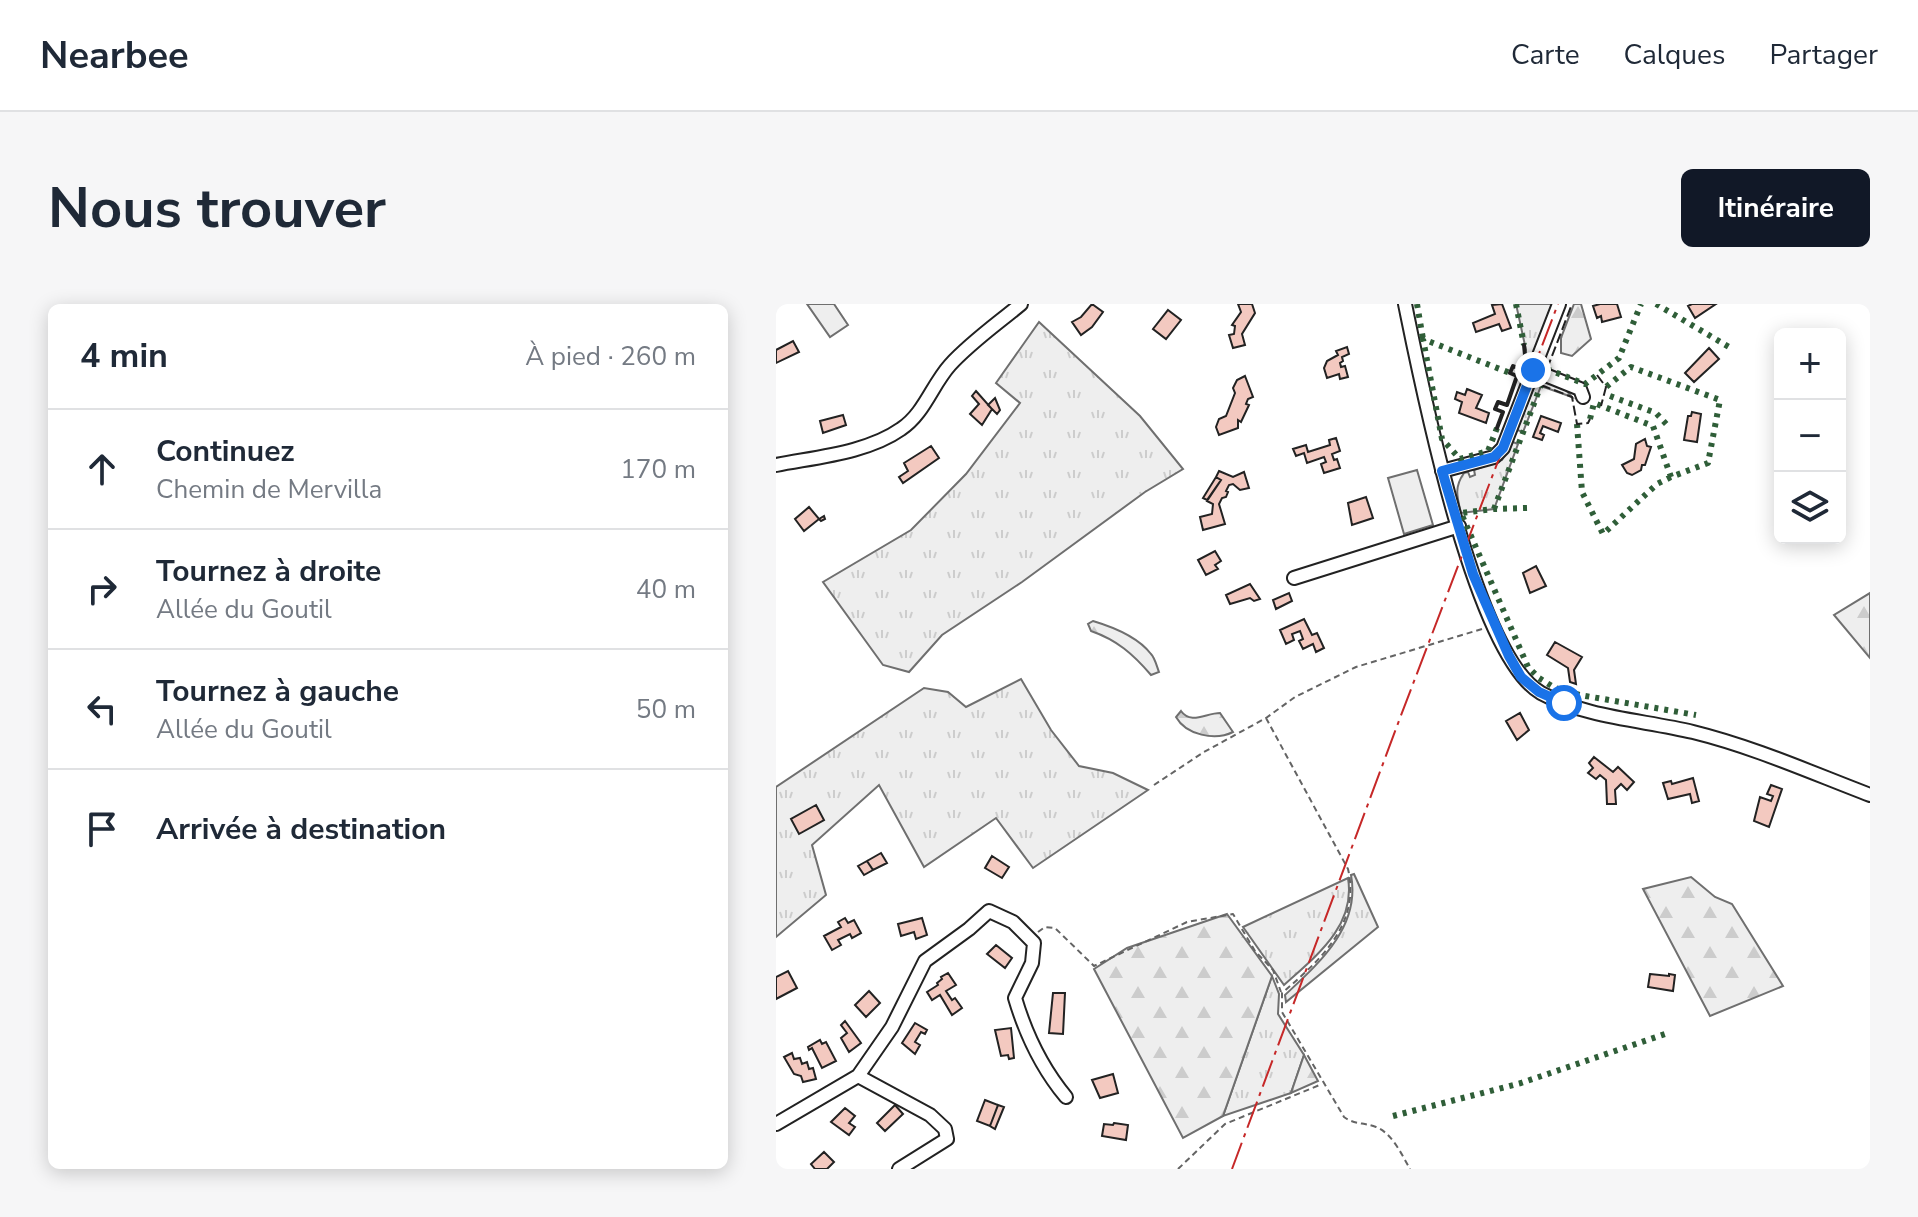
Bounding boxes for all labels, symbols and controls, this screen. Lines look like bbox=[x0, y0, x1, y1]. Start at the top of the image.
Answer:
text: Nearbee bbox=[40, 30, 189, 81]
text: Carte bbox=[1511, 36, 1580, 74]
text: Calques bbox=[1624, 36, 1725, 74]
text: Partager bbox=[1769, 36, 1878, 74]
button: Itinéraire bbox=[1681, 169, 1870, 247]
text: Nous trouver bbox=[48, 170, 386, 247]
map controls bbox=[1774, 328, 1846, 544]
button: + bbox=[1774, 328, 1846, 400]
text: 4 min bbox=[80, 333, 168, 379]
text: À pied · 260 m bbox=[525, 339, 696, 374]
route end bbox=[1515, 352, 1551, 388]
button: − bbox=[1774, 400, 1846, 472]
text: Continuez bbox=[156, 431, 295, 472]
icon: ahead bbox=[80, 447, 124, 491]
text: 170 m bbox=[620, 452, 696, 487]
text: Chemin de Mervilla bbox=[156, 472, 382, 507]
button: layers bbox=[1774, 472, 1846, 544]
text: Tournez à droite bbox=[156, 551, 381, 592]
icon: right bbox=[80, 567, 124, 611]
text: 40 m bbox=[636, 572, 696, 607]
text: Allée du Goutil bbox=[156, 592, 332, 627]
text: Tournez à gauche bbox=[156, 671, 399, 712]
route start bbox=[1546, 685, 1582, 721]
icon: left bbox=[80, 687, 124, 731]
text: 50 m bbox=[636, 692, 696, 727]
text: Allée du Goutil bbox=[156, 712, 332, 747]
icon: arrive bbox=[80, 807, 124, 851]
text: Arrivée à destination bbox=[156, 809, 446, 850]

